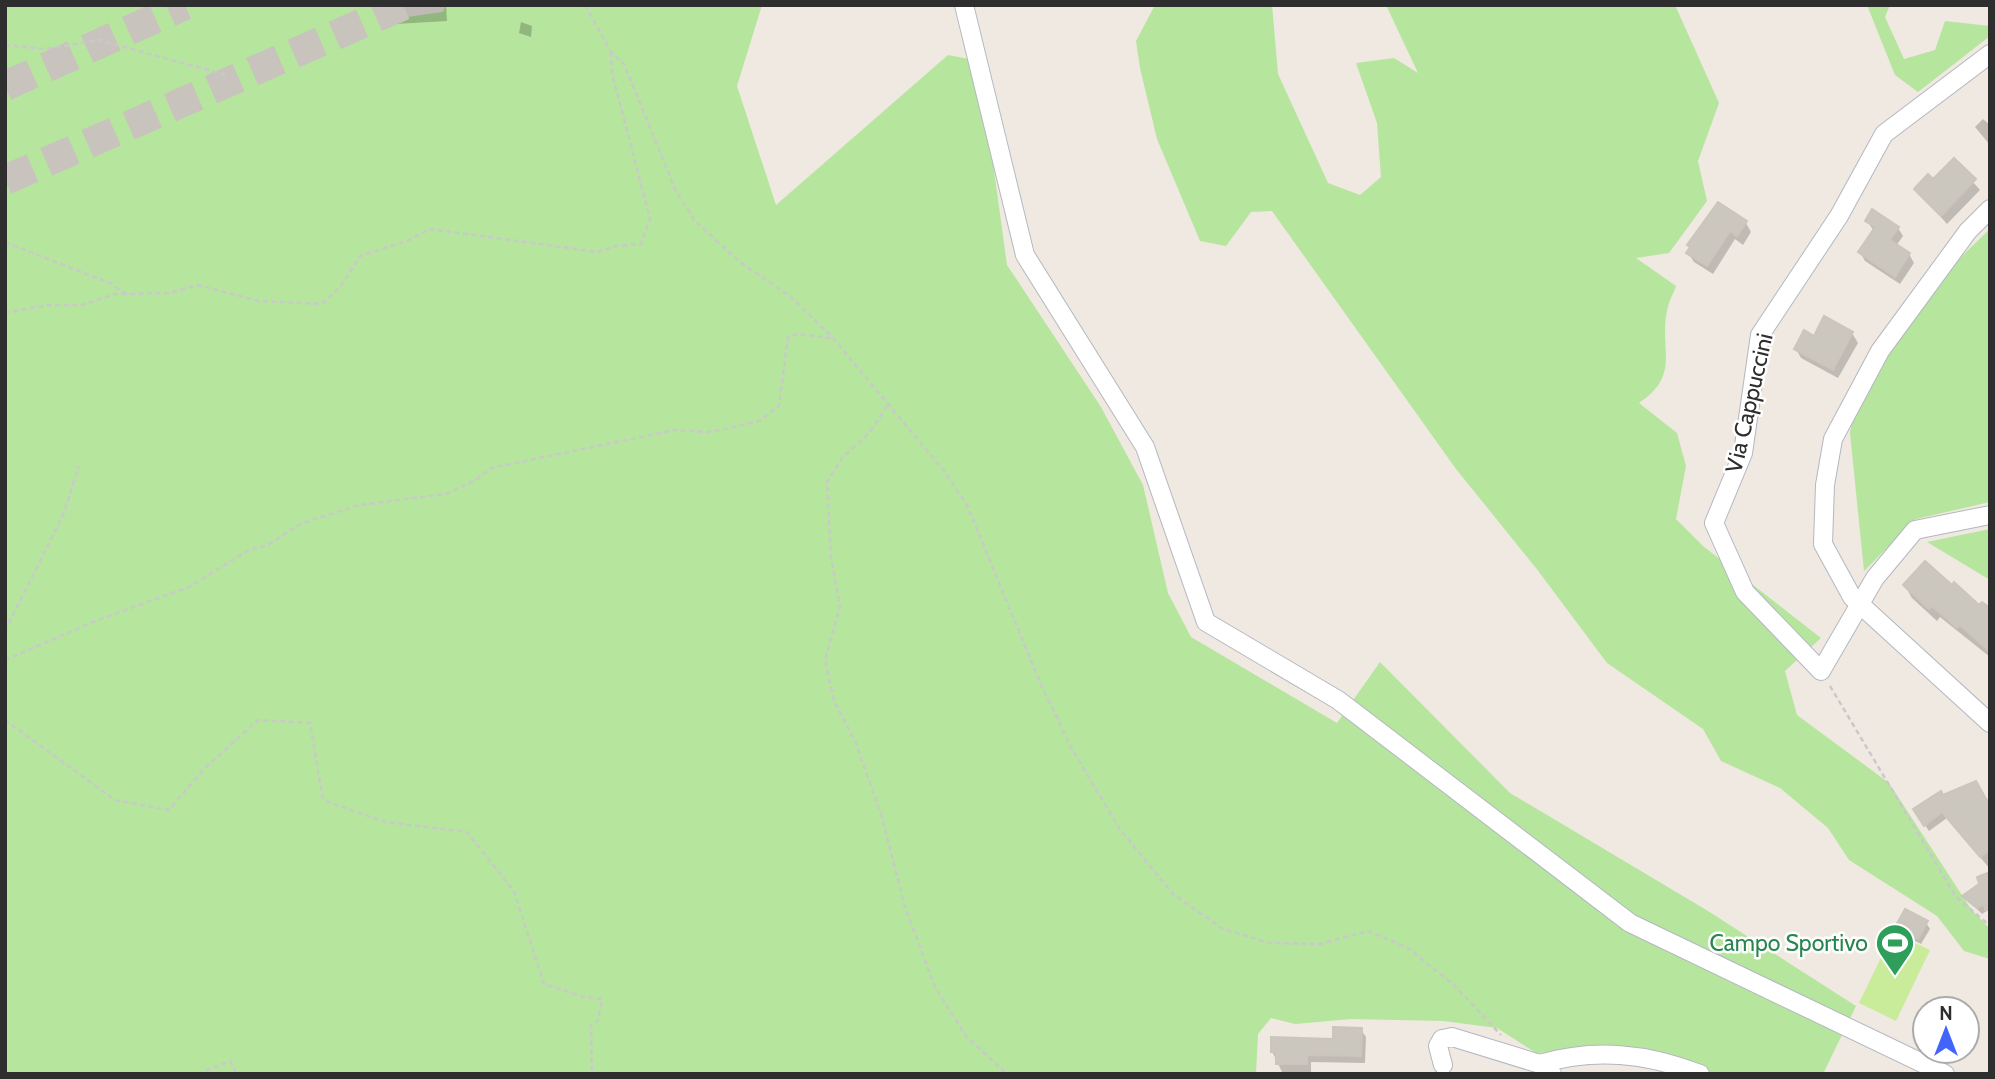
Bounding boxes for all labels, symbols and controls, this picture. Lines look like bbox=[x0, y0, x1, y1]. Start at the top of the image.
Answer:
street label: Via Cappuccini bbox=[1719, 330, 1779, 476]
sports icon: Campo Sportivo bbox=[1874, 922, 1916, 977]
place label: Campo Sportivo bbox=[1710, 929, 1868, 957]
north arrow bbox=[1911, 995, 1981, 1065]
text: N bbox=[1939, 1002, 1953, 1025]

